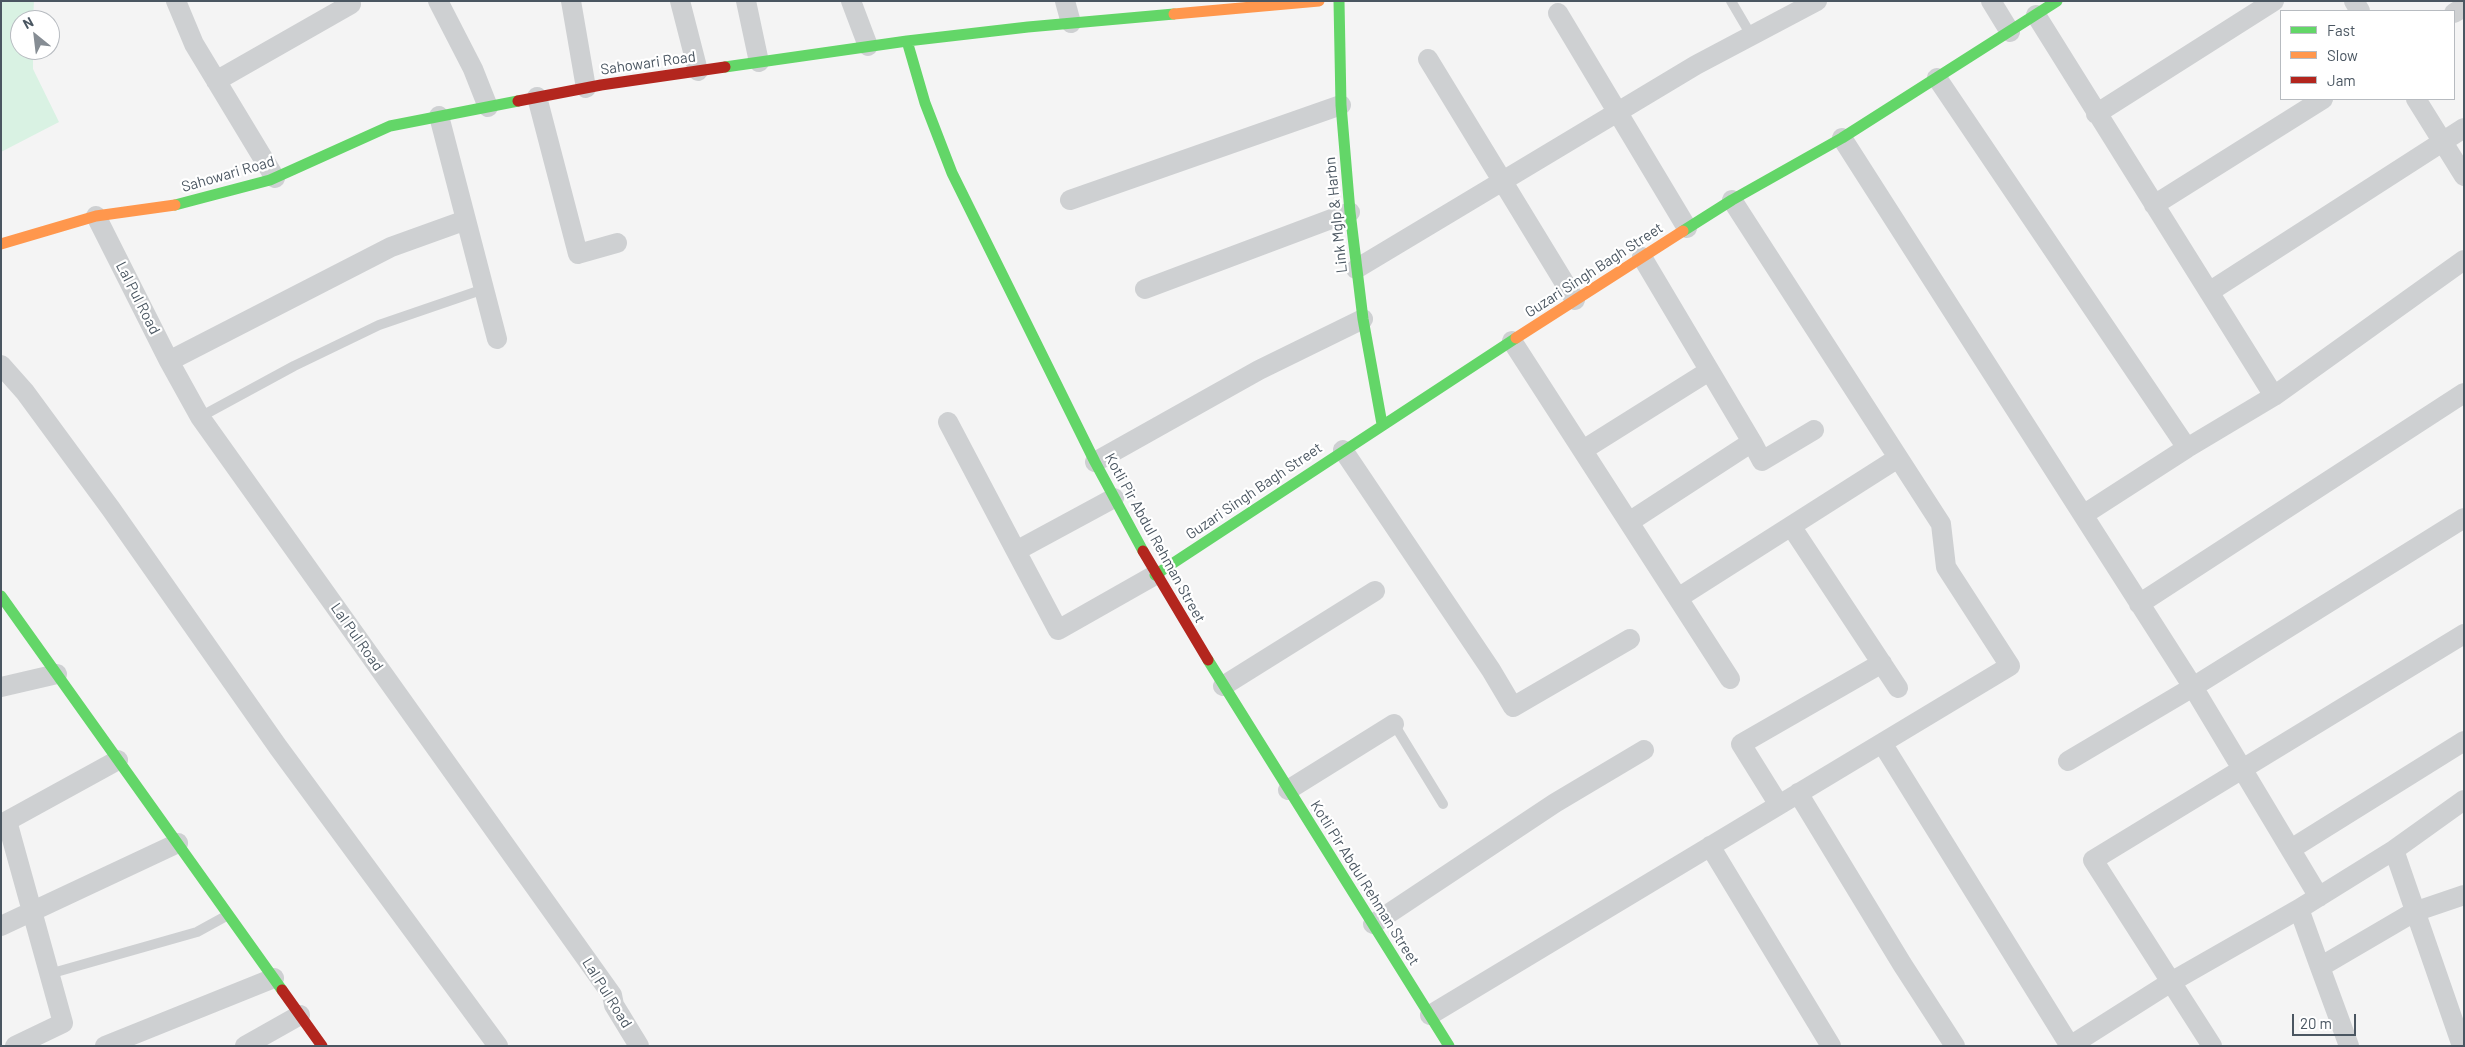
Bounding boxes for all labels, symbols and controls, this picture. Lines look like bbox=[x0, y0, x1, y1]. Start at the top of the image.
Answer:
north arrow bbox=[10, 10, 60, 60]
legend bbox=[2280, 10, 2455, 100]
text: N bbox=[20, 13, 36, 32]
text: Fast bbox=[2327, 21, 2355, 39]
text: Slow bbox=[2327, 46, 2358, 64]
street label: Sahowari Road bbox=[599, 47, 697, 79]
text: Jam bbox=[2327, 71, 2356, 89]
street label: Sahowari Road bbox=[179, 152, 277, 196]
street label: Link Mglp & Harbn bbox=[1321, 156, 1351, 274]
street label: Guzari Singh Bagh Street bbox=[1522, 219, 1666, 321]
street label: Lal Pul Road bbox=[112, 259, 164, 337]
street label: Guzari Singh Bagh Street bbox=[1182, 439, 1326, 543]
street label: Kotli Pir Abdul Rehman Street bbox=[1101, 450, 1209, 626]
street label: Lal Pul Road bbox=[327, 599, 387, 675]
street label: Kotli Pir Abdul Rehman Street bbox=[1307, 797, 1423, 969]
street label: Lal Pul Road bbox=[578, 955, 636, 1031]
scale bar bbox=[2295, 1004, 2359, 1036]
text: 20 m bbox=[2300, 1014, 2332, 1032]

